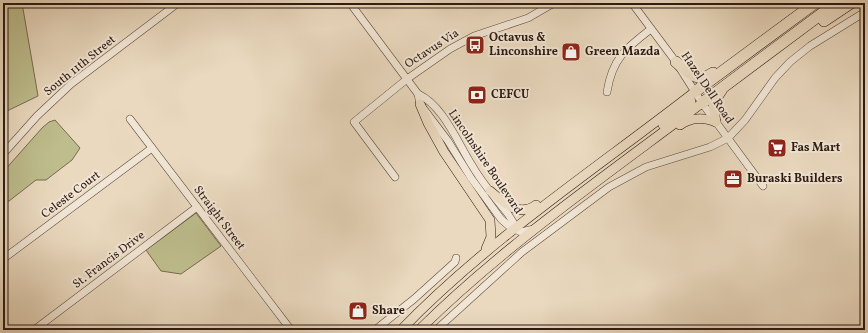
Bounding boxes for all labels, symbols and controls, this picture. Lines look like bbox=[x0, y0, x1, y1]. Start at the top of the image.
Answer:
street label: Octavus Via bbox=[402, 26, 462, 72]
place label: Octavus & Linconshire bbox=[489, 30, 558, 60]
street label: South 11th Street bbox=[41, 32, 119, 100]
bus stop icon: Octavus & Linconshire bbox=[464, 34, 486, 56]
shop icon: Green Mazda bbox=[560, 41, 582, 63]
place label: Green Mazda bbox=[585, 44, 660, 60]
street label: Hazel Dell Road bbox=[677, 49, 737, 127]
bank icon: CEFCU bbox=[466, 84, 488, 106]
place label: CEFCU bbox=[491, 87, 529, 103]
street label: Lincolnshire Boulevard bbox=[444, 107, 526, 218]
supermarket icon: Fas Mart bbox=[766, 137, 788, 159]
place label: Fas Mart bbox=[791, 140, 841, 156]
street label: Celeste Court bbox=[38, 167, 104, 223]
office icon: Buraski Builders bbox=[722, 168, 744, 190]
place label: Buraski Builders bbox=[747, 171, 843, 187]
street label: Straight Street bbox=[189, 183, 249, 253]
street label: St. Francis Drive bbox=[70, 227, 149, 292]
shop icon: Share bbox=[347, 300, 369, 322]
place label: Share bbox=[372, 303, 405, 319]

